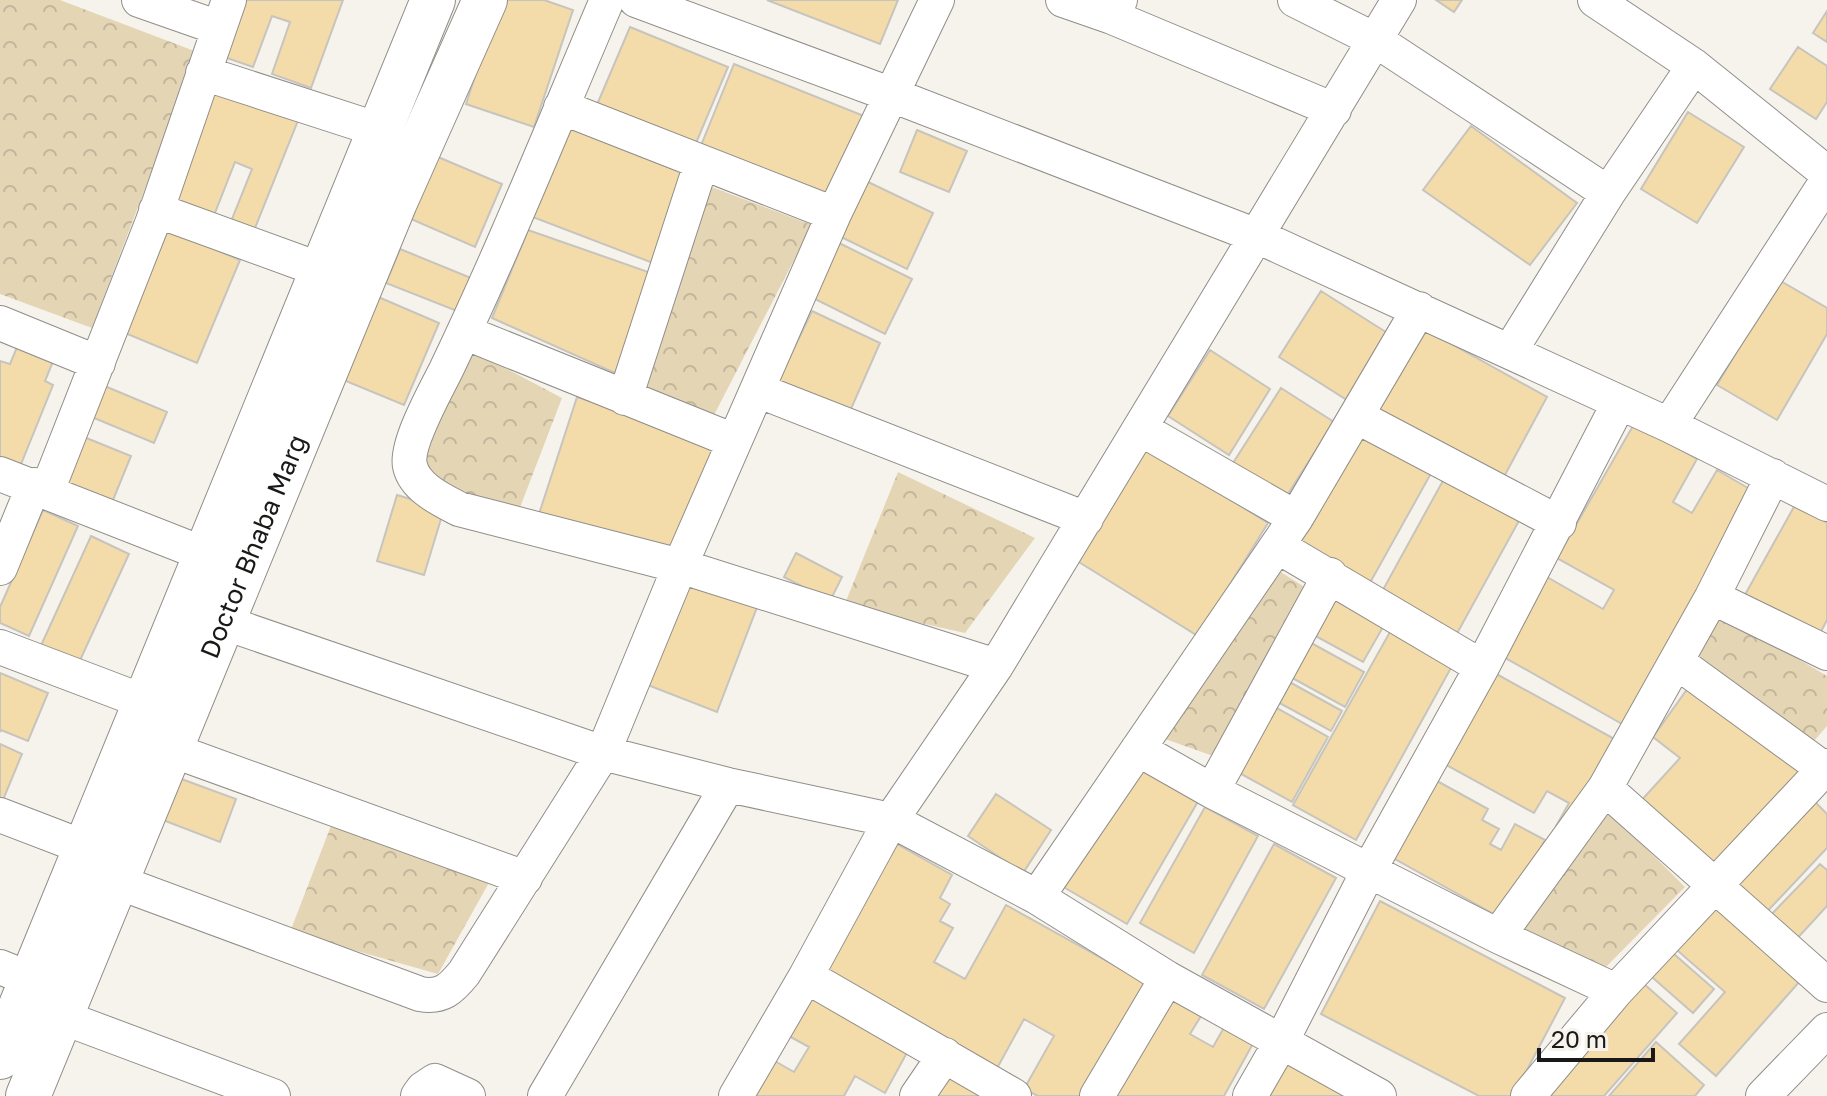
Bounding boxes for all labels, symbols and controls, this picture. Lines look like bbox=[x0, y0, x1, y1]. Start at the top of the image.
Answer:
street label: Doctor Bhaba Marg bbox=[193, 430, 313, 663]
scale bar bbox=[1539, 1012, 1653, 1062]
text: 20 m bbox=[1551, 1024, 1607, 1053]

